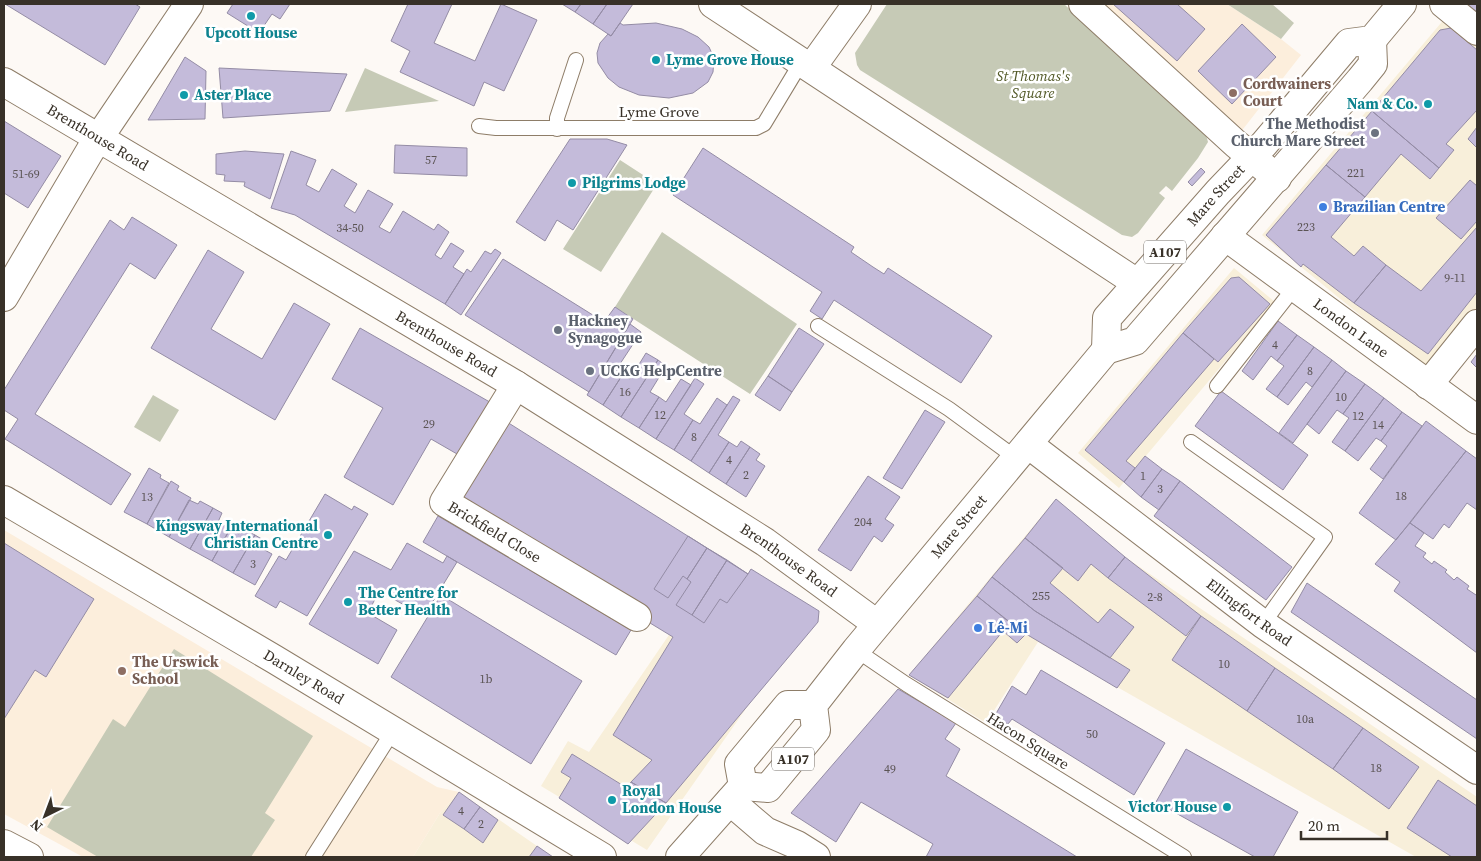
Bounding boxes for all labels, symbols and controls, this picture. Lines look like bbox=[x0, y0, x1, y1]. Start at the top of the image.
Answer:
marker: Upcott House bbox=[245, 10, 257, 22]
place label: Upcott House bbox=[205, 22, 298, 43]
place label: Lyme Grove House bbox=[666, 49, 794, 70]
marker: Lyme Grove House bbox=[650, 54, 662, 66]
park label: St Thomas's Square bbox=[996, 65, 1070, 103]
place label: Cordwainers Court bbox=[1243, 73, 1331, 111]
place label: Aster Place bbox=[194, 84, 271, 105]
marker: Cordwainers Court bbox=[1227, 87, 1239, 99]
marker: Aster Place bbox=[178, 89, 190, 101]
place label: Nam & Co. bbox=[1347, 93, 1418, 114]
marker: Nam & Co. bbox=[1422, 98, 1434, 110]
street label: Brenthouse Road bbox=[43, 99, 153, 176]
street label: Lyme Grove bbox=[619, 101, 700, 122]
place label: The Methodist Church Mare Street bbox=[1231, 113, 1366, 151]
marker: The Methodist Church Mare Street bbox=[1369, 127, 1381, 139]
house number: 57 bbox=[425, 152, 437, 168]
street label: Mare Street bbox=[1182, 159, 1249, 230]
house number: 221 bbox=[1347, 165, 1365, 181]
house number: 51-69 bbox=[12, 166, 40, 182]
place label: Pilgrims Lodge bbox=[582, 172, 686, 193]
marker: Pilgrims Lodge bbox=[566, 177, 578, 189]
place label: Brazilian Centre bbox=[1333, 196, 1445, 217]
marker: Brazilian Centre bbox=[1317, 201, 1329, 213]
house number: 223 bbox=[1297, 219, 1315, 235]
house number: 34-50 bbox=[336, 220, 364, 236]
road number: A107 bbox=[1144, 240, 1186, 264]
house number: 9-11 bbox=[1444, 270, 1466, 286]
street label: London Lane bbox=[1309, 293, 1394, 362]
street label: Brenthouse Road bbox=[392, 305, 502, 382]
place label: Hackney Synagogue bbox=[568, 310, 642, 348]
marker: Hackney Synagogue bbox=[552, 324, 564, 336]
house number: 4 bbox=[1272, 337, 1278, 353]
place label: UCKG HelpCentre bbox=[600, 360, 722, 381]
house number: 8 bbox=[1307, 363, 1313, 379]
marker: UCKG HelpCentre bbox=[584, 365, 596, 377]
house number: 16 bbox=[619, 384, 631, 400]
house number: 10 bbox=[1335, 389, 1347, 405]
house number: 12 bbox=[654, 407, 666, 423]
house number: 12 bbox=[1352, 408, 1364, 424]
house number: 29 bbox=[423, 416, 435, 432]
house number: 14 bbox=[1372, 417, 1384, 433]
house number: 8 bbox=[691, 429, 697, 445]
house number: 4 bbox=[726, 452, 732, 468]
house number: 2 bbox=[743, 467, 749, 483]
house number: 1 bbox=[1140, 468, 1146, 484]
house number: 3 bbox=[1157, 481, 1163, 497]
house number: 18 bbox=[1395, 488, 1407, 504]
house number: 13 bbox=[141, 489, 153, 505]
street label: Mare Street bbox=[926, 490, 991, 563]
street label: Brickfield Close bbox=[444, 496, 545, 568]
house number: 204 bbox=[854, 514, 872, 530]
place label: Kingsway International Christian Centre bbox=[156, 515, 318, 553]
street label: Brenthouse Road bbox=[736, 518, 842, 602]
marker: Kingsway International Christian Centre bbox=[322, 529, 334, 541]
house number: 3 bbox=[250, 556, 256, 572]
street label: Ellingfort Road bbox=[1202, 573, 1297, 651]
place label: The Centre for Better Health bbox=[358, 582, 458, 620]
house number: 255 bbox=[1032, 588, 1050, 604]
house number: 2-8 bbox=[1147, 589, 1163, 605]
marker: The Centre for Better Health bbox=[342, 596, 354, 608]
place label: Lê-Mi bbox=[988, 617, 1028, 638]
marker: Lê-Mi bbox=[972, 622, 984, 634]
street label: Darnley Road bbox=[260, 644, 349, 709]
place label: The Urswick School bbox=[132, 651, 219, 689]
house number: 10 bbox=[1218, 656, 1230, 672]
marker: The Urswick School bbox=[116, 665, 128, 677]
house number: 1b bbox=[480, 671, 493, 687]
street label: Hacon Square bbox=[983, 707, 1074, 774]
house number: 10a bbox=[1296, 711, 1315, 727]
house number: 50 bbox=[1086, 726, 1098, 742]
road number: A107 bbox=[772, 748, 814, 771]
house number: 18 bbox=[1370, 760, 1382, 776]
house number: 49 bbox=[884, 761, 896, 777]
place label: Royal London House bbox=[622, 780, 722, 818]
north arrow bbox=[20, 791, 70, 841]
marker: Royal London House bbox=[606, 794, 618, 806]
place label: Victor House bbox=[1128, 796, 1217, 817]
marker: Victor House bbox=[1221, 801, 1233, 813]
house number: 4 bbox=[458, 803, 464, 819]
scale bar bbox=[1301, 808, 1387, 840]
text: N bbox=[26, 815, 47, 837]
text: 20 m bbox=[1308, 815, 1340, 836]
house number: 2 bbox=[478, 816, 484, 832]

